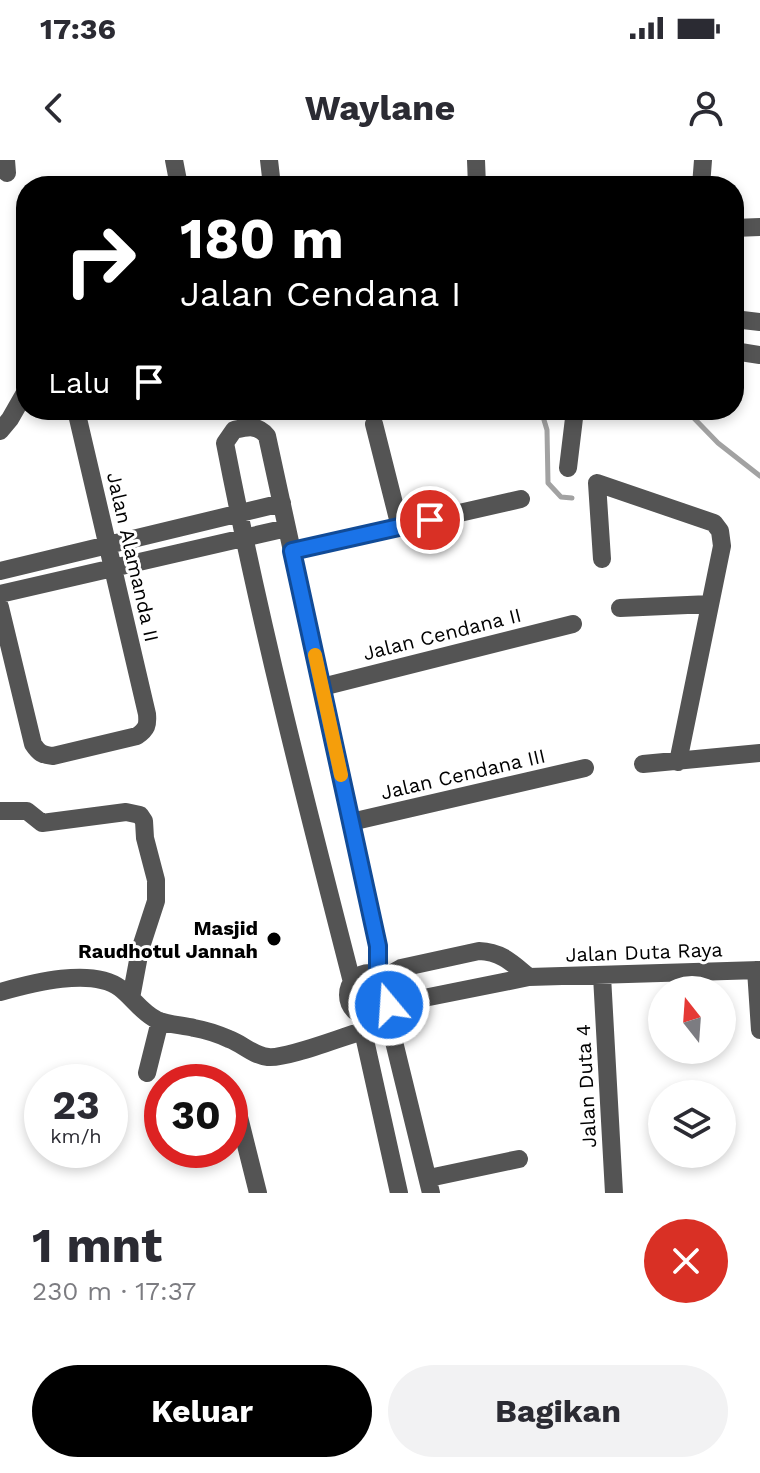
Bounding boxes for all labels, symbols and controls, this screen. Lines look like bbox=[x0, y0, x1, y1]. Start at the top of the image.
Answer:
text: 17:36 bbox=[40, 11, 116, 46]
icon: back bbox=[32, 86, 76, 130]
icon: person bbox=[684, 86, 728, 130]
text: Waylane bbox=[305, 87, 455, 129]
text: 180 m bbox=[180, 206, 344, 272]
icon: right bbox=[48, 208, 152, 312]
text: Jalan Cendana I bbox=[180, 273, 462, 315]
icon: arrive bbox=[127, 360, 171, 404]
text: Lalu bbox=[48, 365, 111, 400]
street label: Jalan Alamanda II bbox=[102, 470, 164, 644]
pin bbox=[396, 486, 464, 554]
icon: arrive bbox=[408, 498, 452, 542]
street label: Jalan Cendana II bbox=[360, 603, 524, 665]
street label: Jalan Cendana III bbox=[378, 743, 548, 805]
place label: Masjid Raudhotul Jannah bbox=[78, 916, 258, 963]
marker: Masjid Raudhotul Jannah bbox=[265, 930, 283, 948]
street label: Jalan Duta Raya bbox=[565, 937, 723, 967]
position arrow bbox=[347, 963, 431, 1047]
north arrow bbox=[648, 976, 736, 1064]
map controls bbox=[648, 976, 736, 1168]
street label: Jalan Duta 4 bbox=[571, 1023, 601, 1149]
speed limit sign: 30 bbox=[144, 1064, 248, 1168]
button: layers bbox=[648, 1080, 736, 1168]
text: 23 bbox=[52, 1082, 100, 1129]
text: km/h bbox=[50, 1124, 102, 1148]
text: 1 mnt bbox=[32, 1217, 162, 1274]
button: close bbox=[644, 1219, 728, 1303]
text: 230 m · 17:37 bbox=[32, 1276, 196, 1306]
button: Keluar bbox=[32, 1365, 372, 1457]
button: Bagikan bbox=[388, 1365, 728, 1457]

